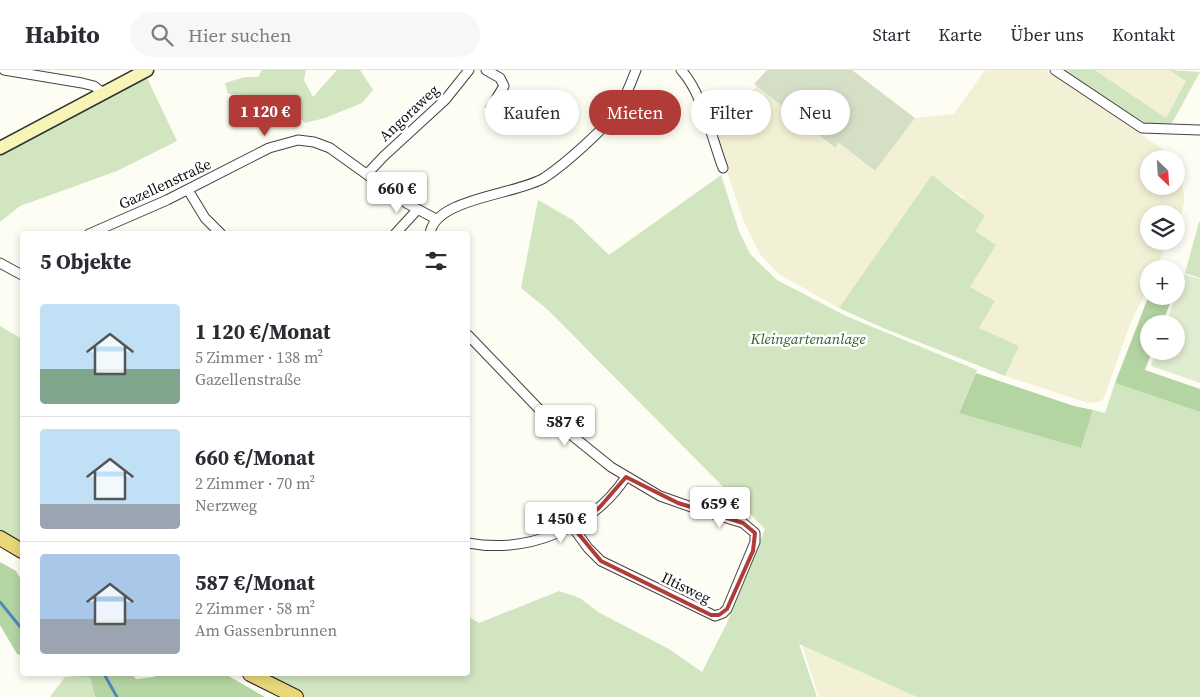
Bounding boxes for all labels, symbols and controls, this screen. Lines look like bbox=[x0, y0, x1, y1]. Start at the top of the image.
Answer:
search box bbox=[130, 12, 480, 57]
text: Habito bbox=[25, 18, 100, 51]
icon: search bbox=[148, 21, 176, 49]
text: Hier suchen bbox=[188, 22, 292, 48]
text: Start bbox=[873, 22, 910, 47]
text: Karte bbox=[938, 22, 982, 47]
text: Über uns bbox=[1010, 22, 1084, 47]
text: Kontakt bbox=[1112, 22, 1175, 47]
street label: Angoraweg bbox=[374, 79, 443, 146]
chip: Kaufen bbox=[485, 90, 579, 135]
chip: Mieten bbox=[589, 90, 681, 135]
chip: Filter bbox=[691, 90, 771, 135]
chip: Neu bbox=[781, 90, 850, 135]
pin: 1 120 € bbox=[219, 94, 311, 137]
text: 1 120 € bbox=[240, 100, 290, 122]
north arrow bbox=[1140, 150, 1185, 195]
map controls bbox=[1140, 150, 1185, 360]
street label: Gazellenstraße bbox=[115, 153, 215, 214]
pin: 660 € bbox=[362, 172, 432, 214]
text: 660 € bbox=[378, 177, 416, 199]
button: layers bbox=[1140, 205, 1185, 250]
text: 5 Objekte bbox=[40, 247, 131, 276]
icon: filters bbox=[422, 247, 450, 275]
button: + bbox=[1140, 260, 1185, 305]
button: − bbox=[1140, 315, 1185, 360]
text: 1 120 €/Monat bbox=[195, 317, 331, 346]
icon: home bbox=[80, 324, 140, 384]
park label: Kleingartenanlage bbox=[749, 328, 866, 349]
text: 5 Zimmer · 138 m² bbox=[195, 346, 323, 368]
text: Gazellenstraße bbox=[195, 368, 301, 390]
pin: 587 € bbox=[530, 404, 600, 447]
text: 587 € bbox=[546, 410, 584, 432]
text: 660 €/Monat bbox=[195, 443, 315, 472]
icon: home bbox=[80, 449, 140, 509]
text: 2 Zimmer · 70 m² bbox=[195, 472, 315, 494]
pin: 659 € bbox=[685, 486, 755, 529]
text: 659 € bbox=[701, 492, 739, 514]
text: Nerzweg bbox=[195, 494, 257, 516]
pin: 1 450 € bbox=[515, 502, 607, 544]
text: 1 450 € bbox=[536, 507, 586, 529]
street label: Iltisweg bbox=[658, 567, 715, 609]
text: 587 €/Monat bbox=[195, 568, 315, 597]
icon: home bbox=[80, 574, 140, 634]
text: 2 Zimmer · 58 m² bbox=[195, 597, 315, 619]
text: Am Gassenbrunnen bbox=[195, 619, 337, 641]

